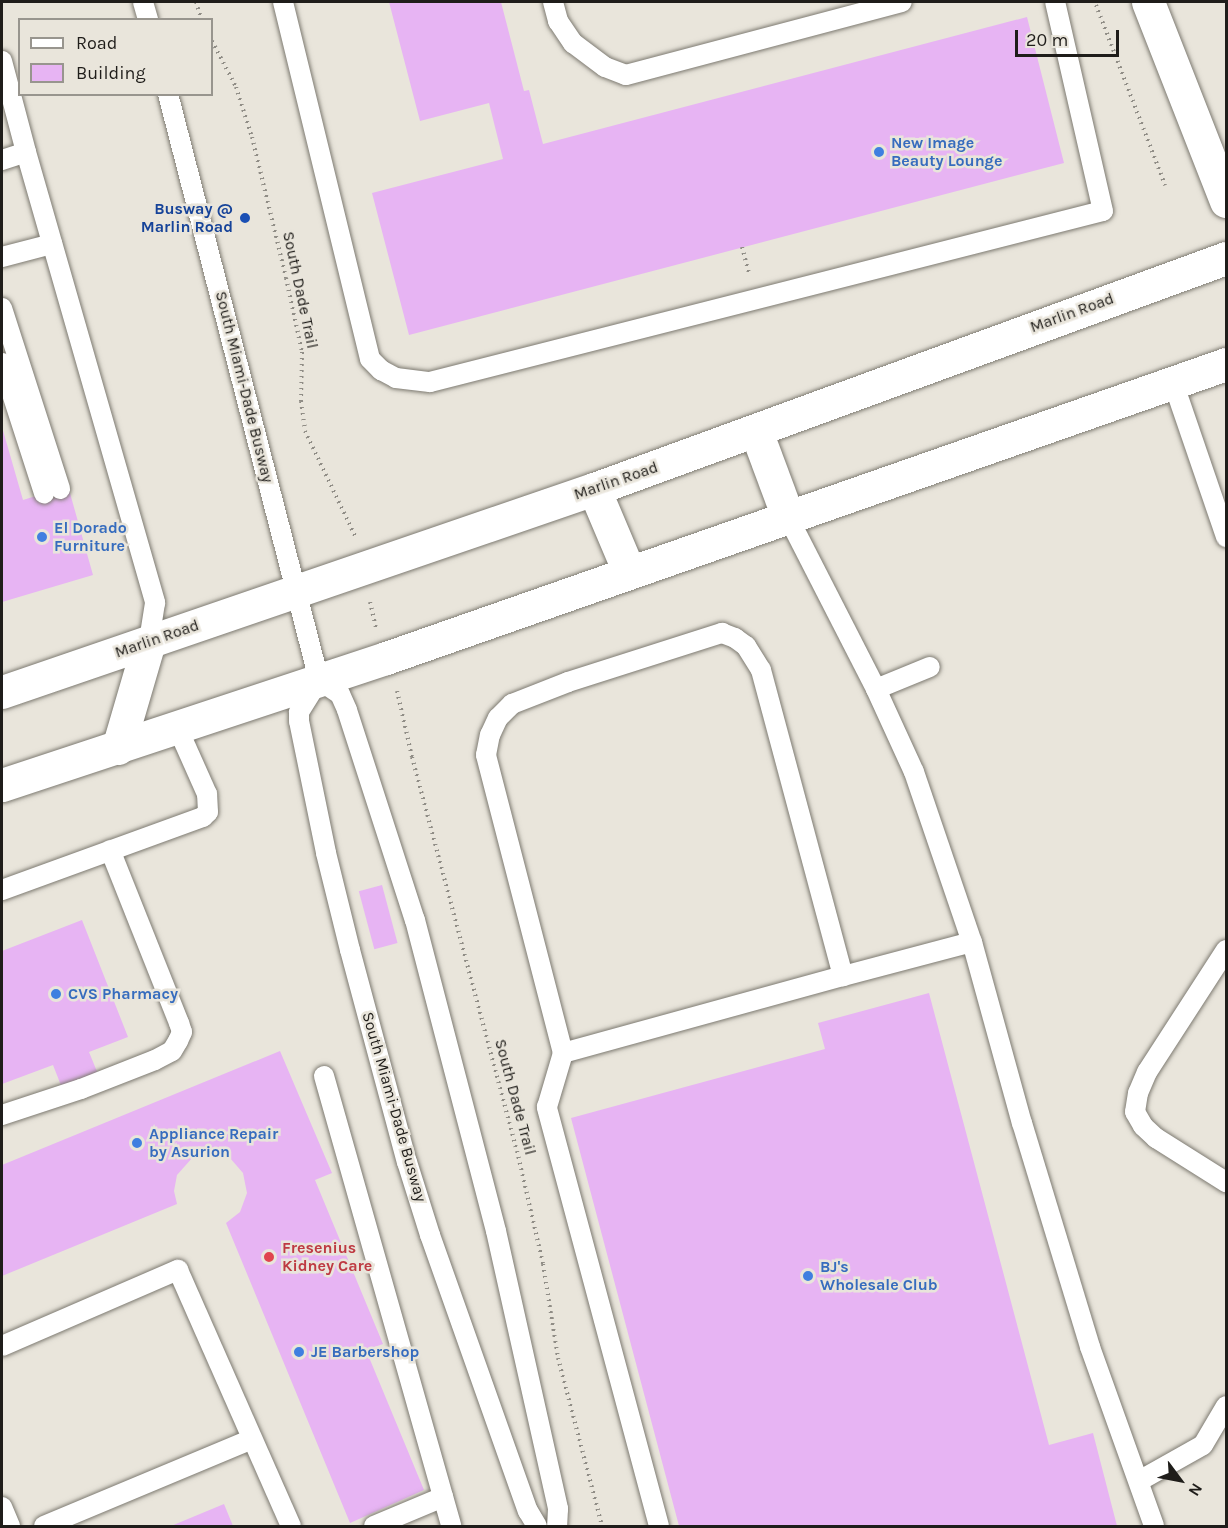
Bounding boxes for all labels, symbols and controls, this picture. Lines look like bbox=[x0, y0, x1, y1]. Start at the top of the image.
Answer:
legend bbox=[18, 18, 213, 96]
scale bar bbox=[1018, 18, 1122, 56]
text: 20 m bbox=[1026, 29, 1068, 51]
text: Road bbox=[76, 32, 117, 54]
text: Building bbox=[76, 62, 146, 84]
place label: New Image Beauty Lounge bbox=[891, 133, 1002, 171]
marker: New Image Beauty Lounge bbox=[872, 145, 886, 159]
place label: Busway @ Marlin Road bbox=[141, 199, 233, 237]
marker: Busway @ Marlin Road bbox=[238, 211, 252, 225]
street label: South Dade Trail bbox=[278, 230, 322, 350]
street label: South Miami-Dade Busway bbox=[211, 289, 277, 485]
street label: Marlin Road bbox=[1028, 289, 1116, 337]
street label: Marlin Road bbox=[571, 458, 661, 504]
place label: El Dorado Furniture bbox=[54, 518, 127, 556]
marker: El Dorado Furniture bbox=[35, 530, 49, 544]
street label: Marlin Road bbox=[112, 616, 202, 662]
place label: CVS Pharmacy bbox=[68, 984, 178, 1004]
marker: CVS Pharmacy bbox=[49, 987, 63, 1001]
street label: South Miami-Dade Busway bbox=[358, 1010, 430, 1204]
street label: South Dade Trail bbox=[490, 1037, 540, 1157]
place label: Appliance Repair by Asurion bbox=[149, 1124, 278, 1162]
marker: Appliance Repair by Asurion bbox=[130, 1136, 144, 1150]
place label: Fresenius Kidney Care bbox=[282, 1238, 372, 1276]
marker: Fresenius Kidney Care bbox=[260, 1248, 278, 1266]
place label: BJ's Wholesale Club bbox=[820, 1257, 938, 1295]
marker: BJ's Wholesale Club bbox=[801, 1269, 815, 1283]
place label: JE Barbershop bbox=[311, 1342, 419, 1362]
marker: JE Barbershop bbox=[292, 1345, 306, 1359]
north arrow bbox=[1150, 1450, 1210, 1510]
text: N bbox=[1185, 1480, 1207, 1500]

